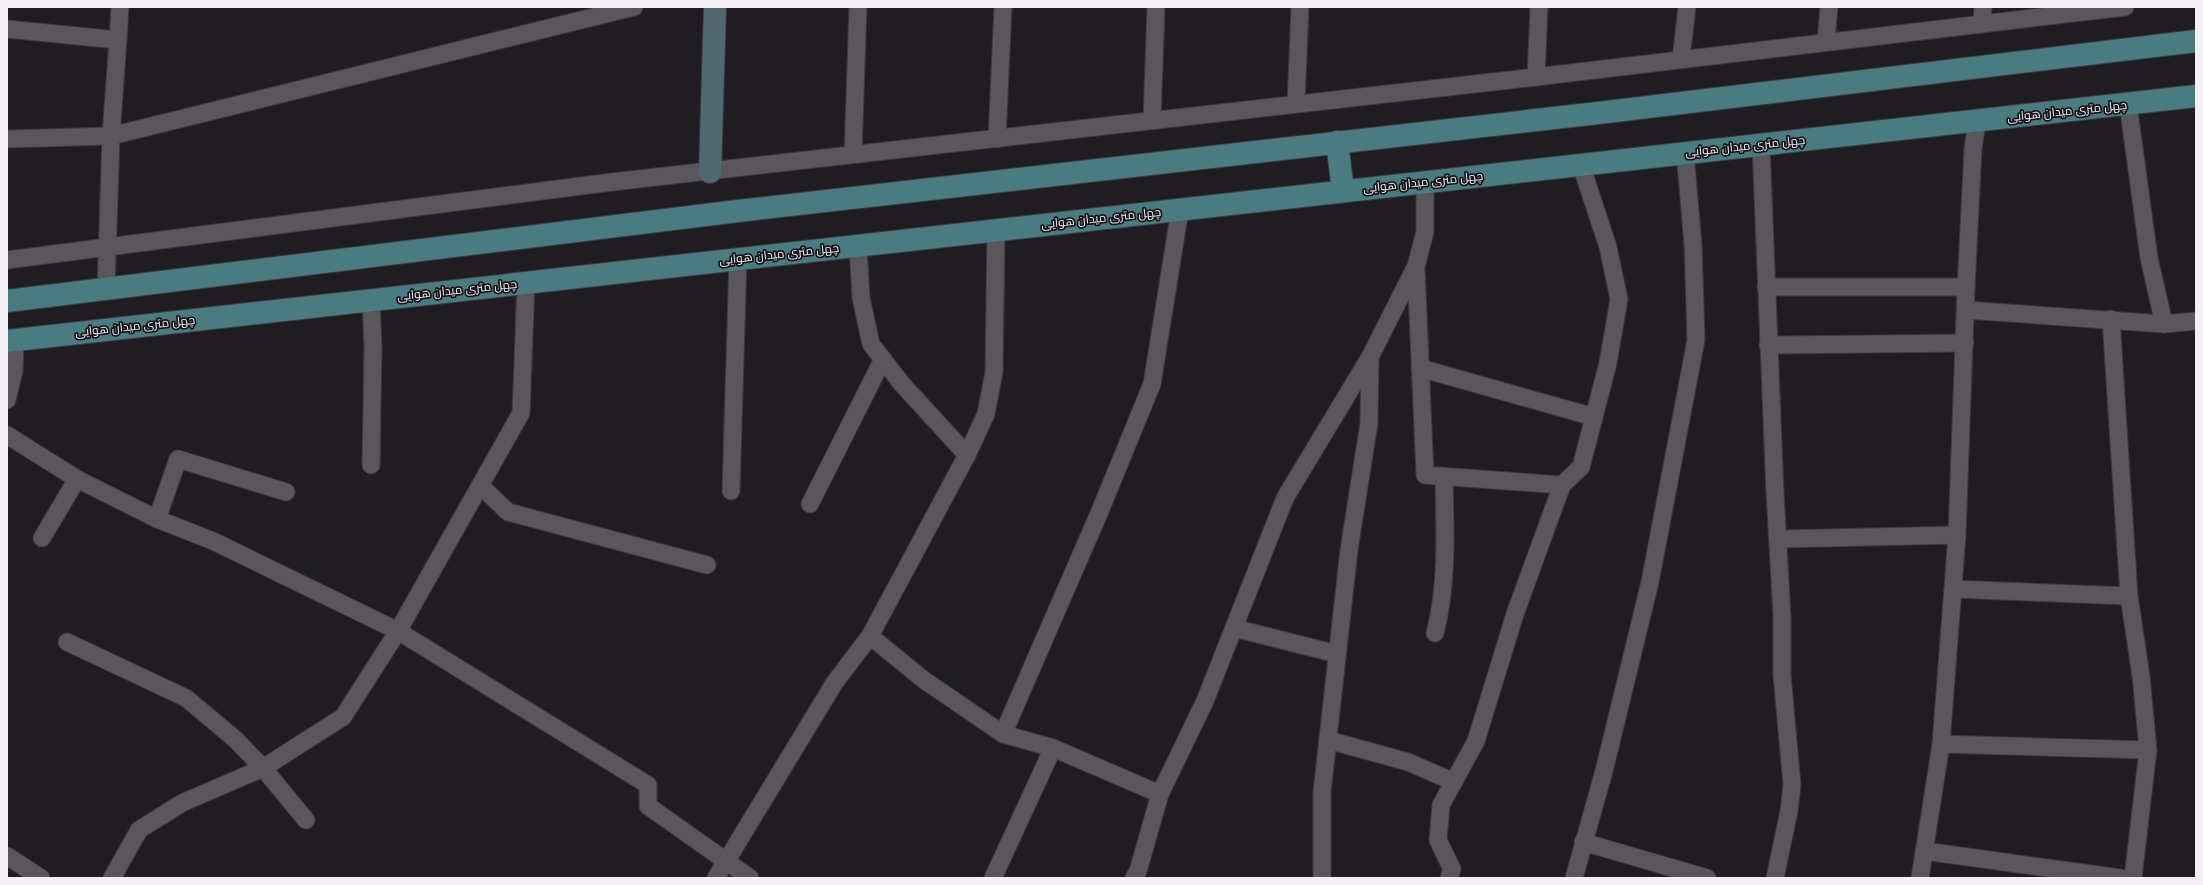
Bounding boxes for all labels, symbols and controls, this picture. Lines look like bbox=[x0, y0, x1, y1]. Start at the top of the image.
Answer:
street label: چهل متری میدان هوایی bbox=[2006, 97, 2128, 126]
street label: چهل متری میدان هوایی bbox=[1684, 132, 1806, 161]
street label: چهل متری میدان هوایی bbox=[1362, 168, 1484, 197]
street label: چهل متری میدان هوایی bbox=[1040, 204, 1162, 233]
street label: چهل متری میدان هوایی bbox=[718, 240, 840, 269]
street label: چهل متری میدان هوایی bbox=[396, 276, 518, 305]
street label: چهل متری میدان هوایی bbox=[74, 312, 196, 341]

